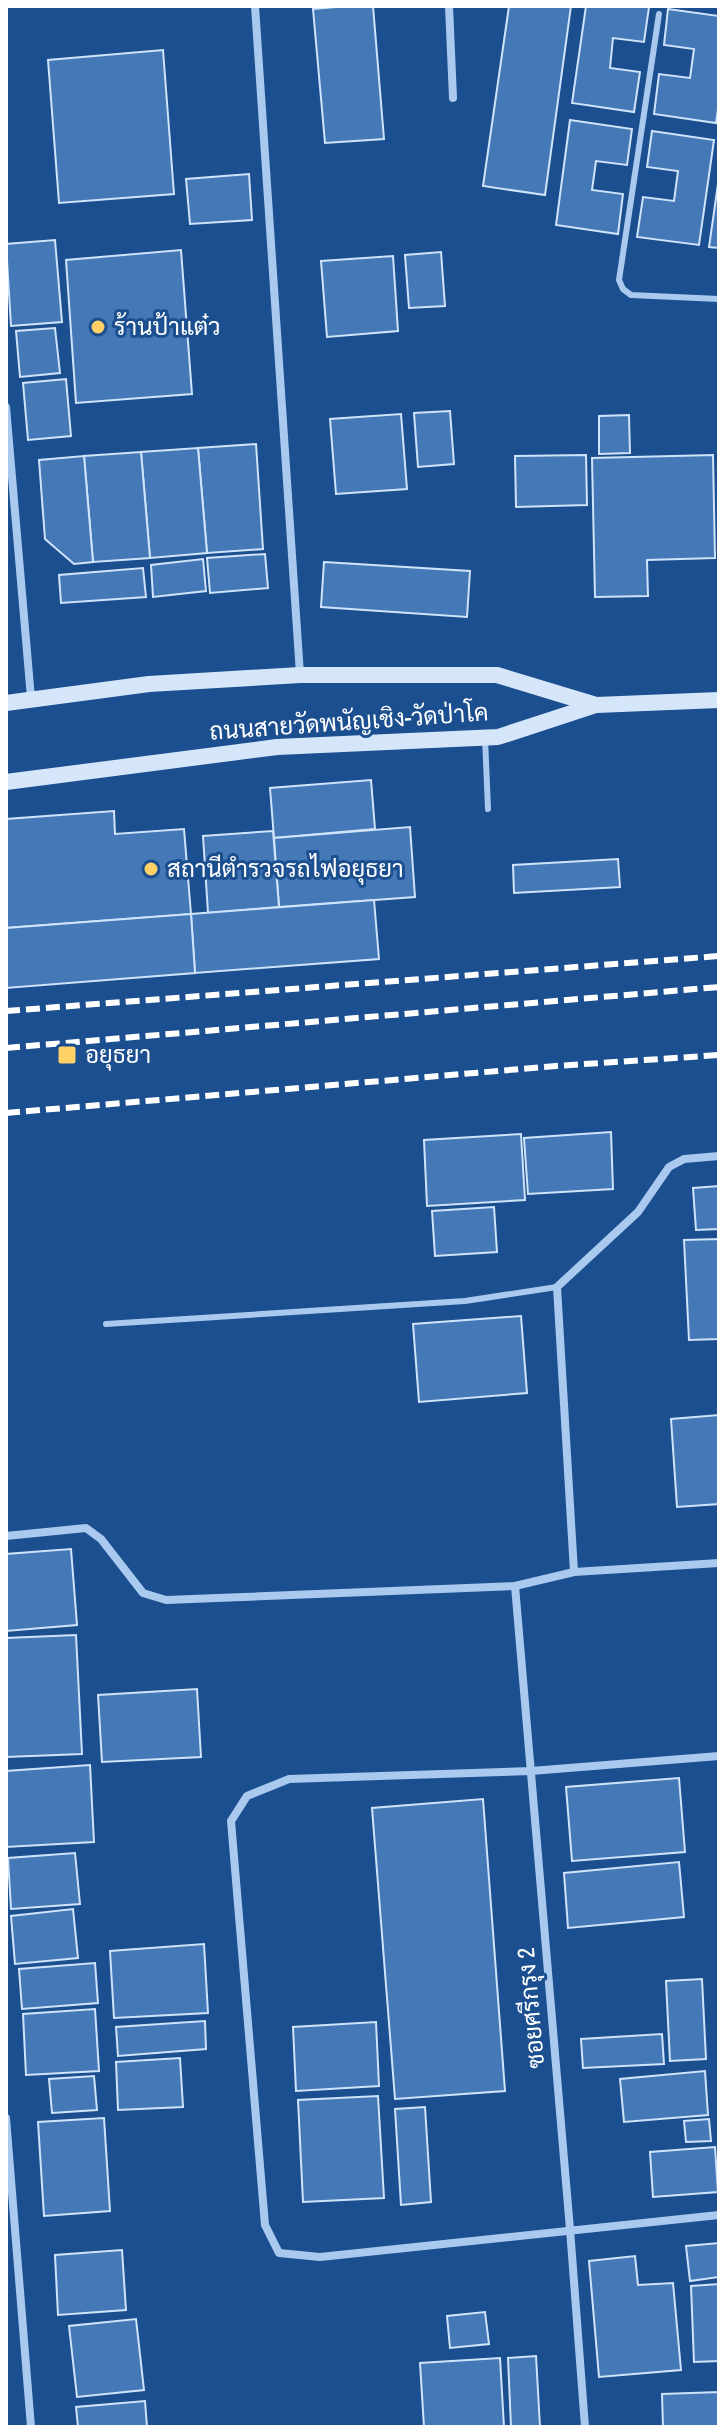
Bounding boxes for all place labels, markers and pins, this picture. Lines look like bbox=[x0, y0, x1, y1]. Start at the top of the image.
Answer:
place label: ร้านป้าแต๋ว bbox=[114, 310, 221, 342]
marker: ร้านป้าแต๋ว bbox=[89, 318, 107, 336]
place label: สถานีตำรวจรถไฟอยุธยา bbox=[167, 852, 404, 885]
marker: สถานีตำรวจรถไฟอยุธยา bbox=[142, 860, 160, 878]
place label: อยุธยา bbox=[85, 1038, 151, 1071]
marker: อยุธยา bbox=[56, 1044, 78, 1066]

